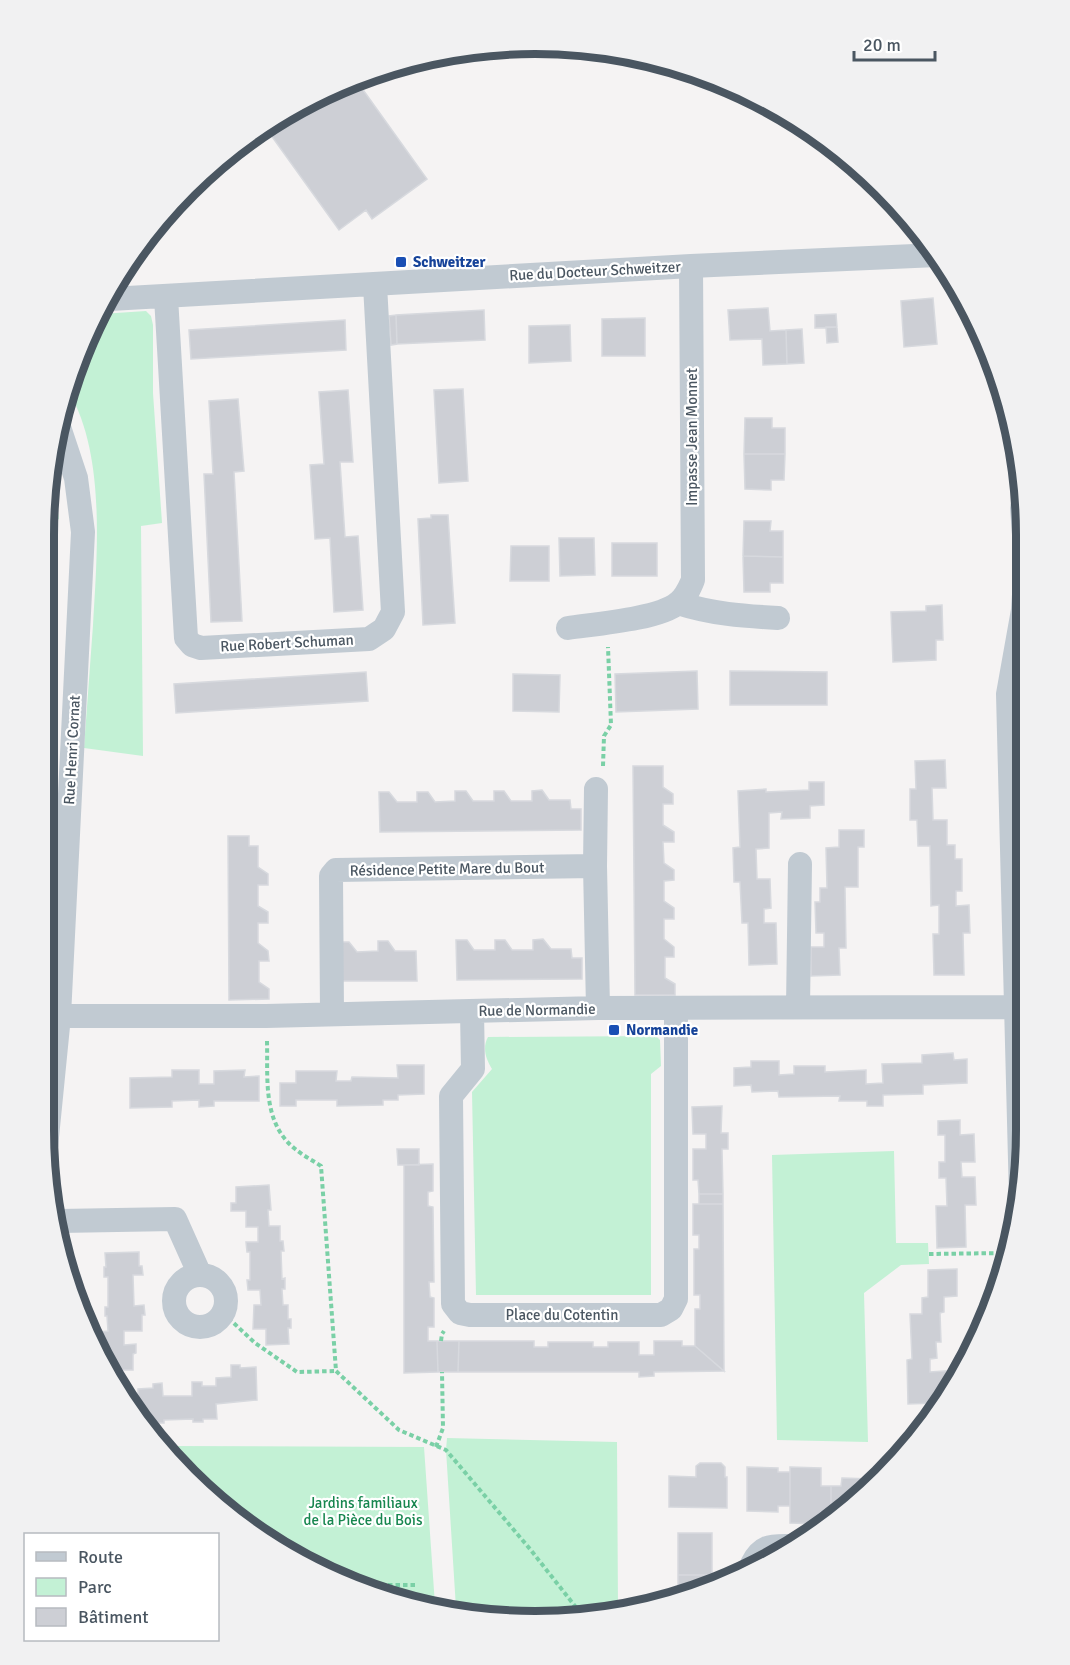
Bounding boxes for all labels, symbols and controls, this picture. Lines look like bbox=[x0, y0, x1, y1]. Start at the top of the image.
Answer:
scale bar bbox=[854, 24, 935, 62]
text: 20 m bbox=[863, 34, 901, 56]
place label: Schweitzer bbox=[413, 253, 485, 271]
marker: Schweitzer bbox=[394, 255, 408, 269]
street label: Rue du Docteur Schweitzer bbox=[509, 257, 682, 284]
street label: Impasse Jean Monnet bbox=[683, 368, 701, 506]
street label: Rue Robert Schuman bbox=[220, 631, 354, 655]
street label: Rue Henri Cornat bbox=[60, 695, 84, 805]
street label: Résidence Petite Mare du Bout bbox=[349, 858, 545, 880]
street label: Rue de Normandie bbox=[478, 1000, 596, 1020]
place label: Normandie bbox=[626, 1021, 698, 1039]
marker: Normandie bbox=[607, 1023, 621, 1037]
street label: Place du Cotentin bbox=[506, 1306, 618, 1324]
park label: Jardins familiaux de la Pièce du Bois bbox=[304, 1494, 423, 1529]
legend bbox=[24, 1533, 219, 1641]
text: Route bbox=[78, 1546, 123, 1568]
text: Parc bbox=[78, 1576, 112, 1598]
text: Bâtiment bbox=[78, 1606, 149, 1628]

